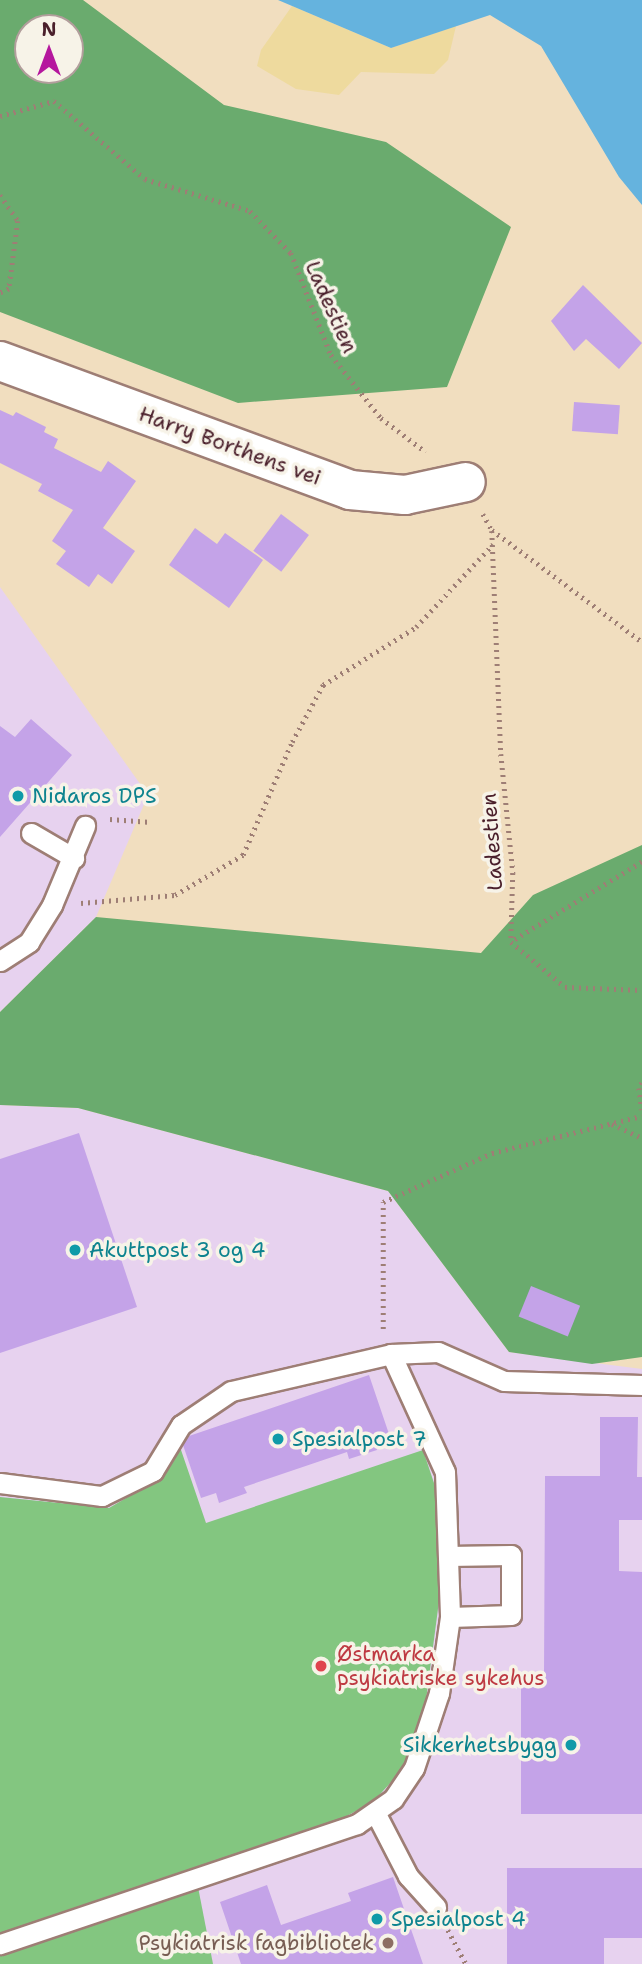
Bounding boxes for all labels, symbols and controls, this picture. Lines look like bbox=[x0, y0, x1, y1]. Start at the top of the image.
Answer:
north arrow bbox=[14, 14, 84, 84]
text: N bbox=[41, 17, 57, 42]
street label: Ladestien bbox=[300, 257, 362, 357]
street label: Harry Borthens vei bbox=[135, 401, 325, 491]
place label: Nidaros DPS bbox=[32, 783, 157, 809]
marker: Nidaros DPS bbox=[10, 788, 26, 804]
street label: Ladestien bbox=[476, 792, 508, 892]
place label: Akuttpost 3 og 4 bbox=[89, 1237, 265, 1263]
marker: Akuttpost 3 og 4 bbox=[67, 1242, 83, 1258]
place label: Spesialpost 7 bbox=[292, 1426, 427, 1452]
marker: Spesialpost 7 bbox=[270, 1431, 286, 1447]
place label: Østmarka psykiatriske sykehus bbox=[337, 1641, 545, 1691]
marker: Østmarka psykiatriske sykehus bbox=[311, 1656, 331, 1676]
place label: Sikkerhetsbygg bbox=[403, 1732, 557, 1758]
marker: Sikkerhetsbygg bbox=[563, 1737, 579, 1753]
place label: Spesialpost 4 bbox=[391, 1906, 526, 1932]
marker: Spesialpost 4 bbox=[369, 1911, 385, 1927]
place label: Psykiatrisk fagbibliotek bbox=[138, 1930, 374, 1956]
marker: Psykiatrisk fagbibliotek bbox=[380, 1935, 396, 1951]

